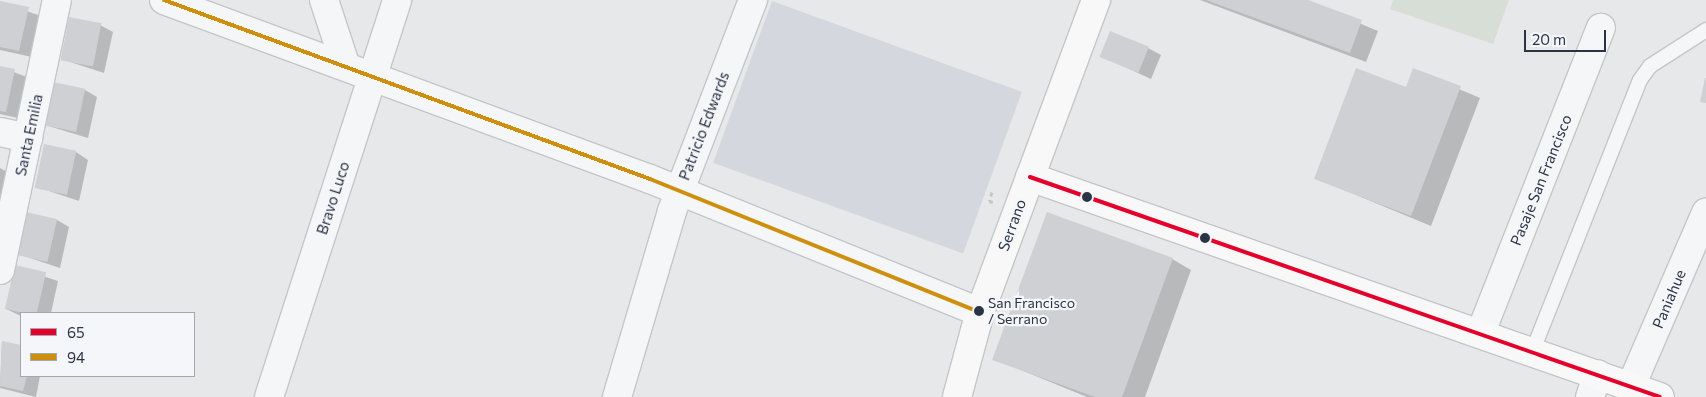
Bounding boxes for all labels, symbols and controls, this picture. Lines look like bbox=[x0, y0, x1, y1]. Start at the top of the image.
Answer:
scale bar bbox=[1526, 20, 1608, 52]
text: 20 m bbox=[1532, 30, 1566, 48]
street label: Patricio Edwards bbox=[675, 69, 733, 183]
street label: Santa Emilia bbox=[12, 92, 46, 178]
street label: Pasaje San Francisco bbox=[1506, 112, 1576, 248]
street label: Bravo Luco bbox=[313, 159, 353, 237]
unlabelled marker bbox=[1082, 192, 1092, 202]
street label: Serrano bbox=[994, 197, 1030, 253]
unlabelled marker bbox=[1200, 233, 1210, 243]
street label: Paniahue bbox=[1649, 267, 1689, 331]
place label: San Francisco / Serrano bbox=[988, 295, 1075, 328]
marker: San Francisco / Serrano bbox=[974, 306, 984, 316]
legend bbox=[20, 312, 195, 377]
text: 65 bbox=[67, 323, 85, 341]
text: 94 bbox=[67, 348, 85, 366]

